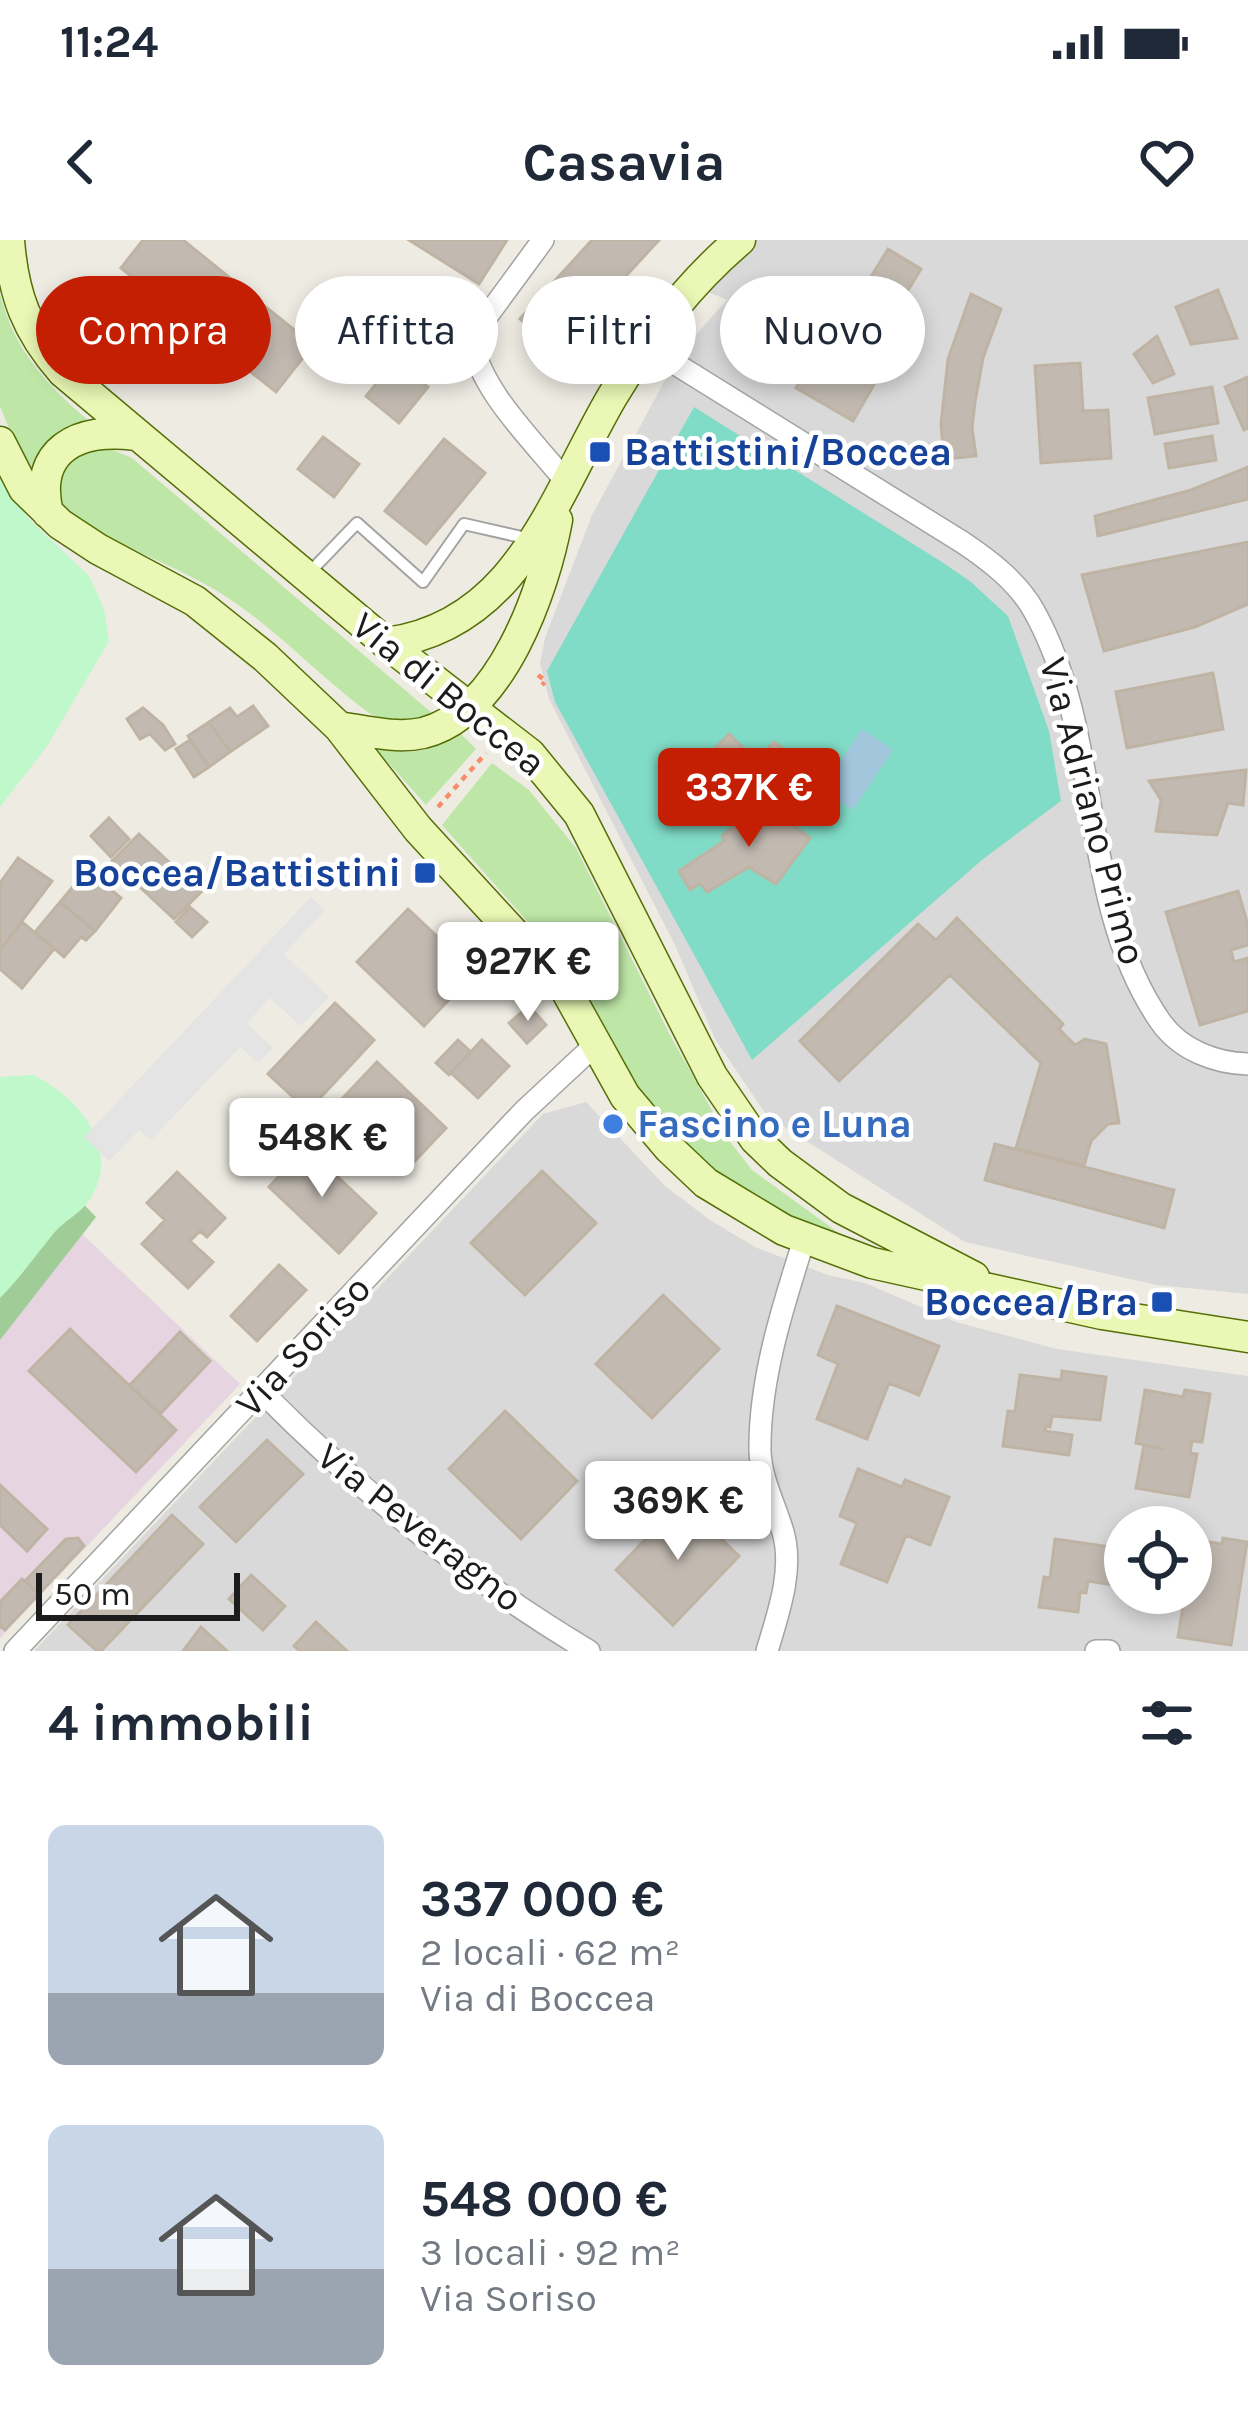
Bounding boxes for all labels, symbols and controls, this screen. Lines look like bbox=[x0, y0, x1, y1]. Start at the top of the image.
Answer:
text: 11:24 bbox=[60, 16, 158, 68]
icon: back bbox=[48, 129, 114, 195]
icon: heart bbox=[1134, 129, 1200, 195]
text: Casavia bbox=[522, 130, 726, 194]
chip: Compra bbox=[36, 276, 271, 384]
chip: Affitta bbox=[295, 276, 498, 384]
chip: Filtri bbox=[522, 276, 696, 384]
chip: Nuovo bbox=[720, 276, 925, 384]
place label: Battistini/Boccea bbox=[624, 429, 952, 475]
marker: Battistini/Boccea bbox=[587, 439, 613, 465]
street label: Via di Boccea bbox=[343, 602, 555, 786]
street label: Via Adriano Primo bbox=[1030, 652, 1156, 970]
pin: 337K € bbox=[651, 748, 847, 850]
text: 337K € bbox=[685, 764, 813, 810]
place label: Boccea/Battistini bbox=[73, 850, 401, 896]
marker: Boccea/Battistini bbox=[412, 860, 438, 886]
pin: 927K € bbox=[430, 922, 626, 1024]
text: 927K € bbox=[465, 938, 591, 984]
pin: 548K € bbox=[224, 1098, 420, 1200]
place label: Fascino e Luna bbox=[637, 1101, 912, 1147]
marker: Fascino e Luna bbox=[600, 1111, 626, 1137]
text: 548K € bbox=[256, 1114, 388, 1160]
street label: Via Soriso bbox=[226, 1266, 380, 1426]
place label: Boccea/Bra bbox=[924, 1279, 1138, 1325]
marker: Boccea/Bra bbox=[1149, 1289, 1175, 1315]
street label: Via Peveragno bbox=[308, 1433, 532, 1621]
pin: 369K € bbox=[580, 1461, 776, 1563]
text: 369K € bbox=[612, 1477, 744, 1523]
map controls bbox=[1104, 1506, 1212, 1614]
button: locate bbox=[1104, 1506, 1212, 1614]
scale bar bbox=[36, 1567, 240, 1620]
text: 50 m bbox=[54, 1575, 131, 1613]
icon: filters bbox=[1134, 1690, 1200, 1756]
text: 4 immobili bbox=[48, 1693, 314, 1753]
text: 337 000 € bbox=[420, 1869, 664, 1929]
icon: home bbox=[144, 1873, 288, 2017]
text: 2 locali · 62 m² bbox=[420, 1929, 680, 1975]
text: Via di Boccea bbox=[420, 1975, 656, 2021]
text: 548 000 € bbox=[420, 2169, 668, 2229]
icon: home bbox=[144, 2173, 288, 2317]
text: 3 locali · 92 m² bbox=[420, 2229, 681, 2275]
text: Via Soriso bbox=[420, 2275, 597, 2321]

